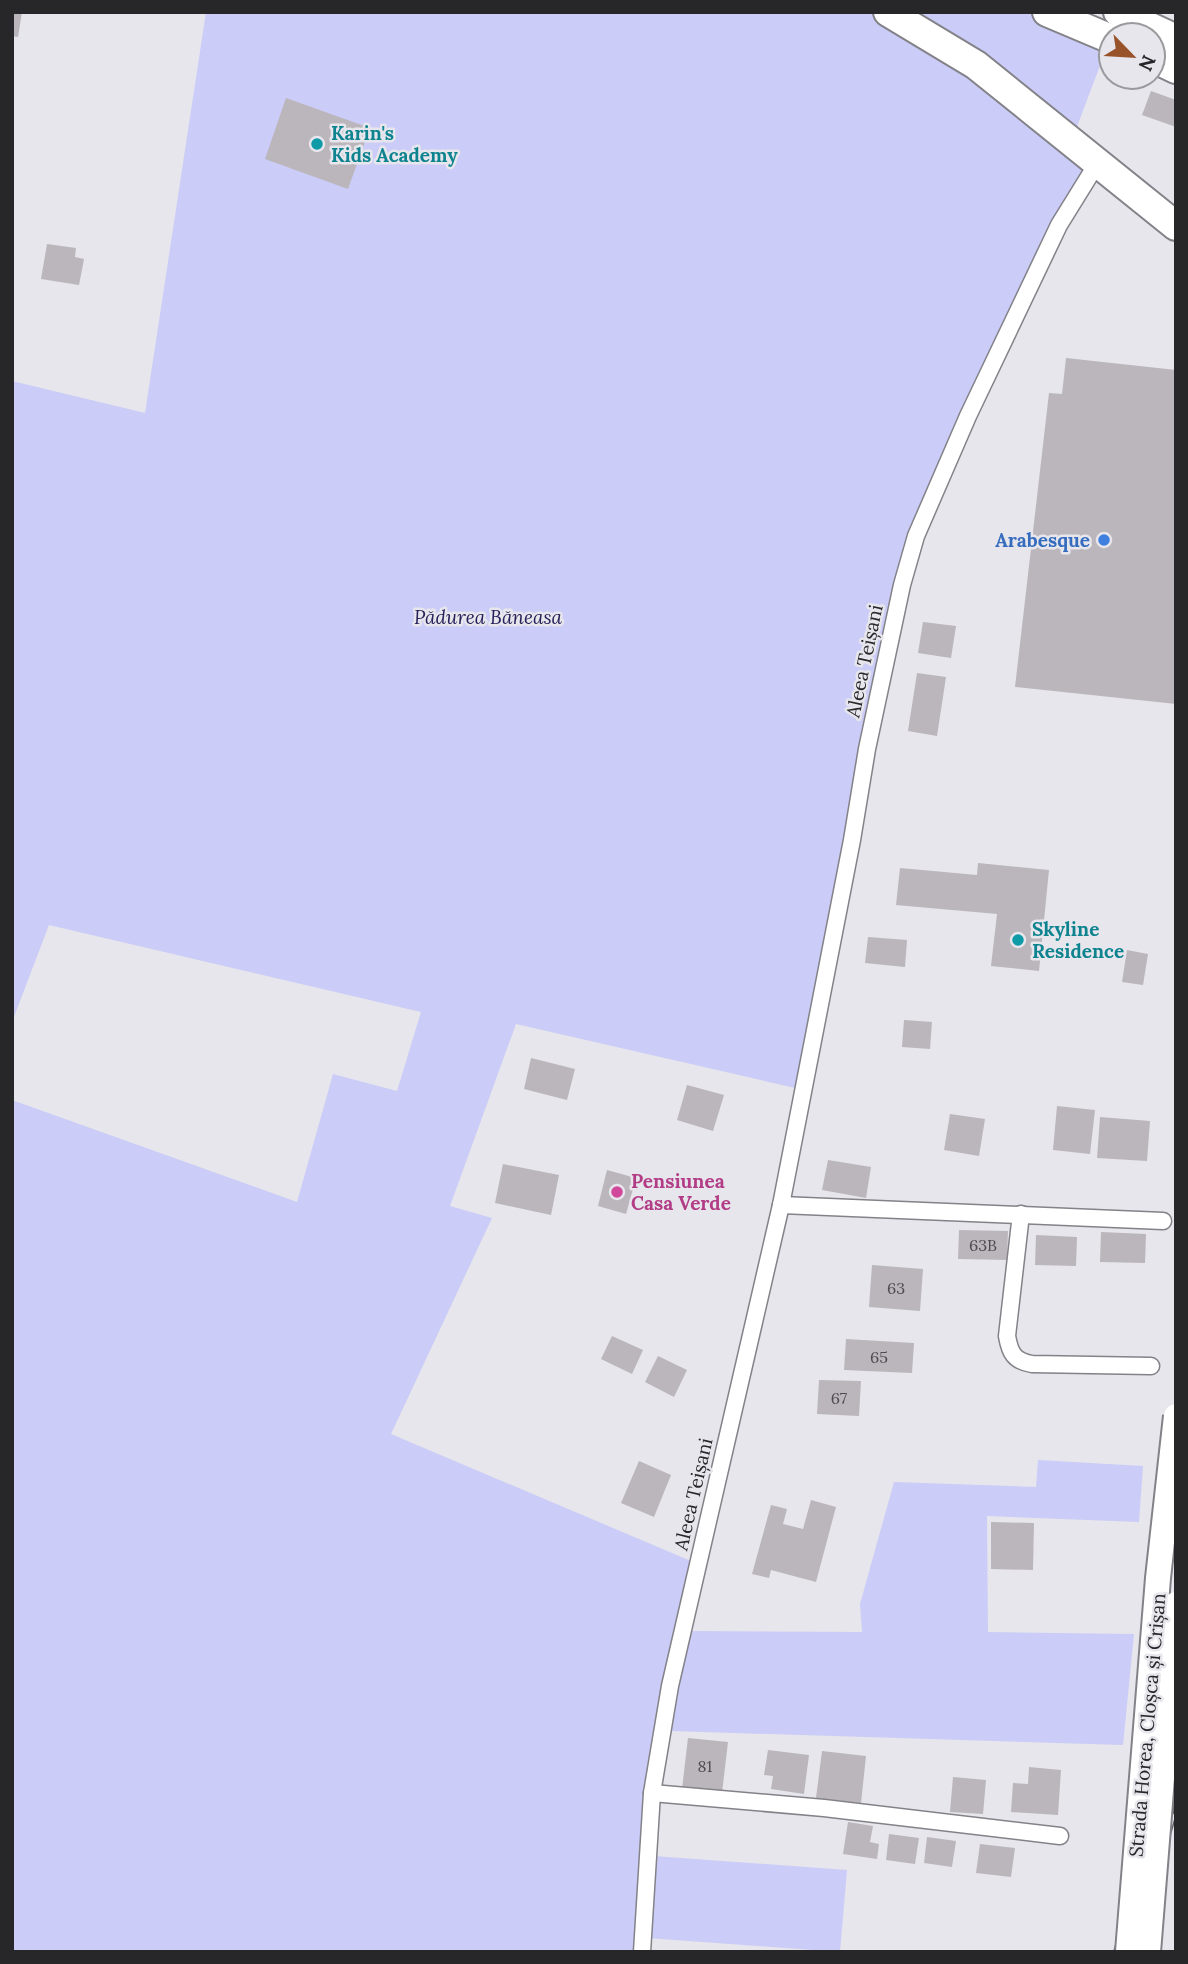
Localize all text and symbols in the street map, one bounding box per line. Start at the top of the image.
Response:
north arrow [1097,21,1167,91]
text: N [1133,51,1161,75]
place label: Karin's Kids Academy [331,121,458,167]
marker: Karin's Kids Academy [309,136,325,152]
place label: Arabesque [995,528,1090,552]
marker: Arabesque [1096,532,1112,548]
street label: Aleea Teișani [840,602,888,721]
park label: Pădurea Băneasa [414,605,563,629]
place label: Skyline Residence [1032,917,1124,963]
marker: Skyline Residence [1010,932,1026,948]
place label: Pensiunea Casa Verde [631,1169,731,1215]
marker: Pensiunea Casa Verde [609,1184,625,1200]
house number: 63B [969,1235,997,1255]
house number: 63 [887,1278,905,1298]
house number: 65 [870,1347,888,1367]
house number: 67 [831,1388,848,1408]
street label: Aleea Teișani [668,1435,718,1554]
street label: Strada Horea, Cloșca și Crișan [1124,1592,1170,1858]
house number: 81 [698,1756,713,1776]

